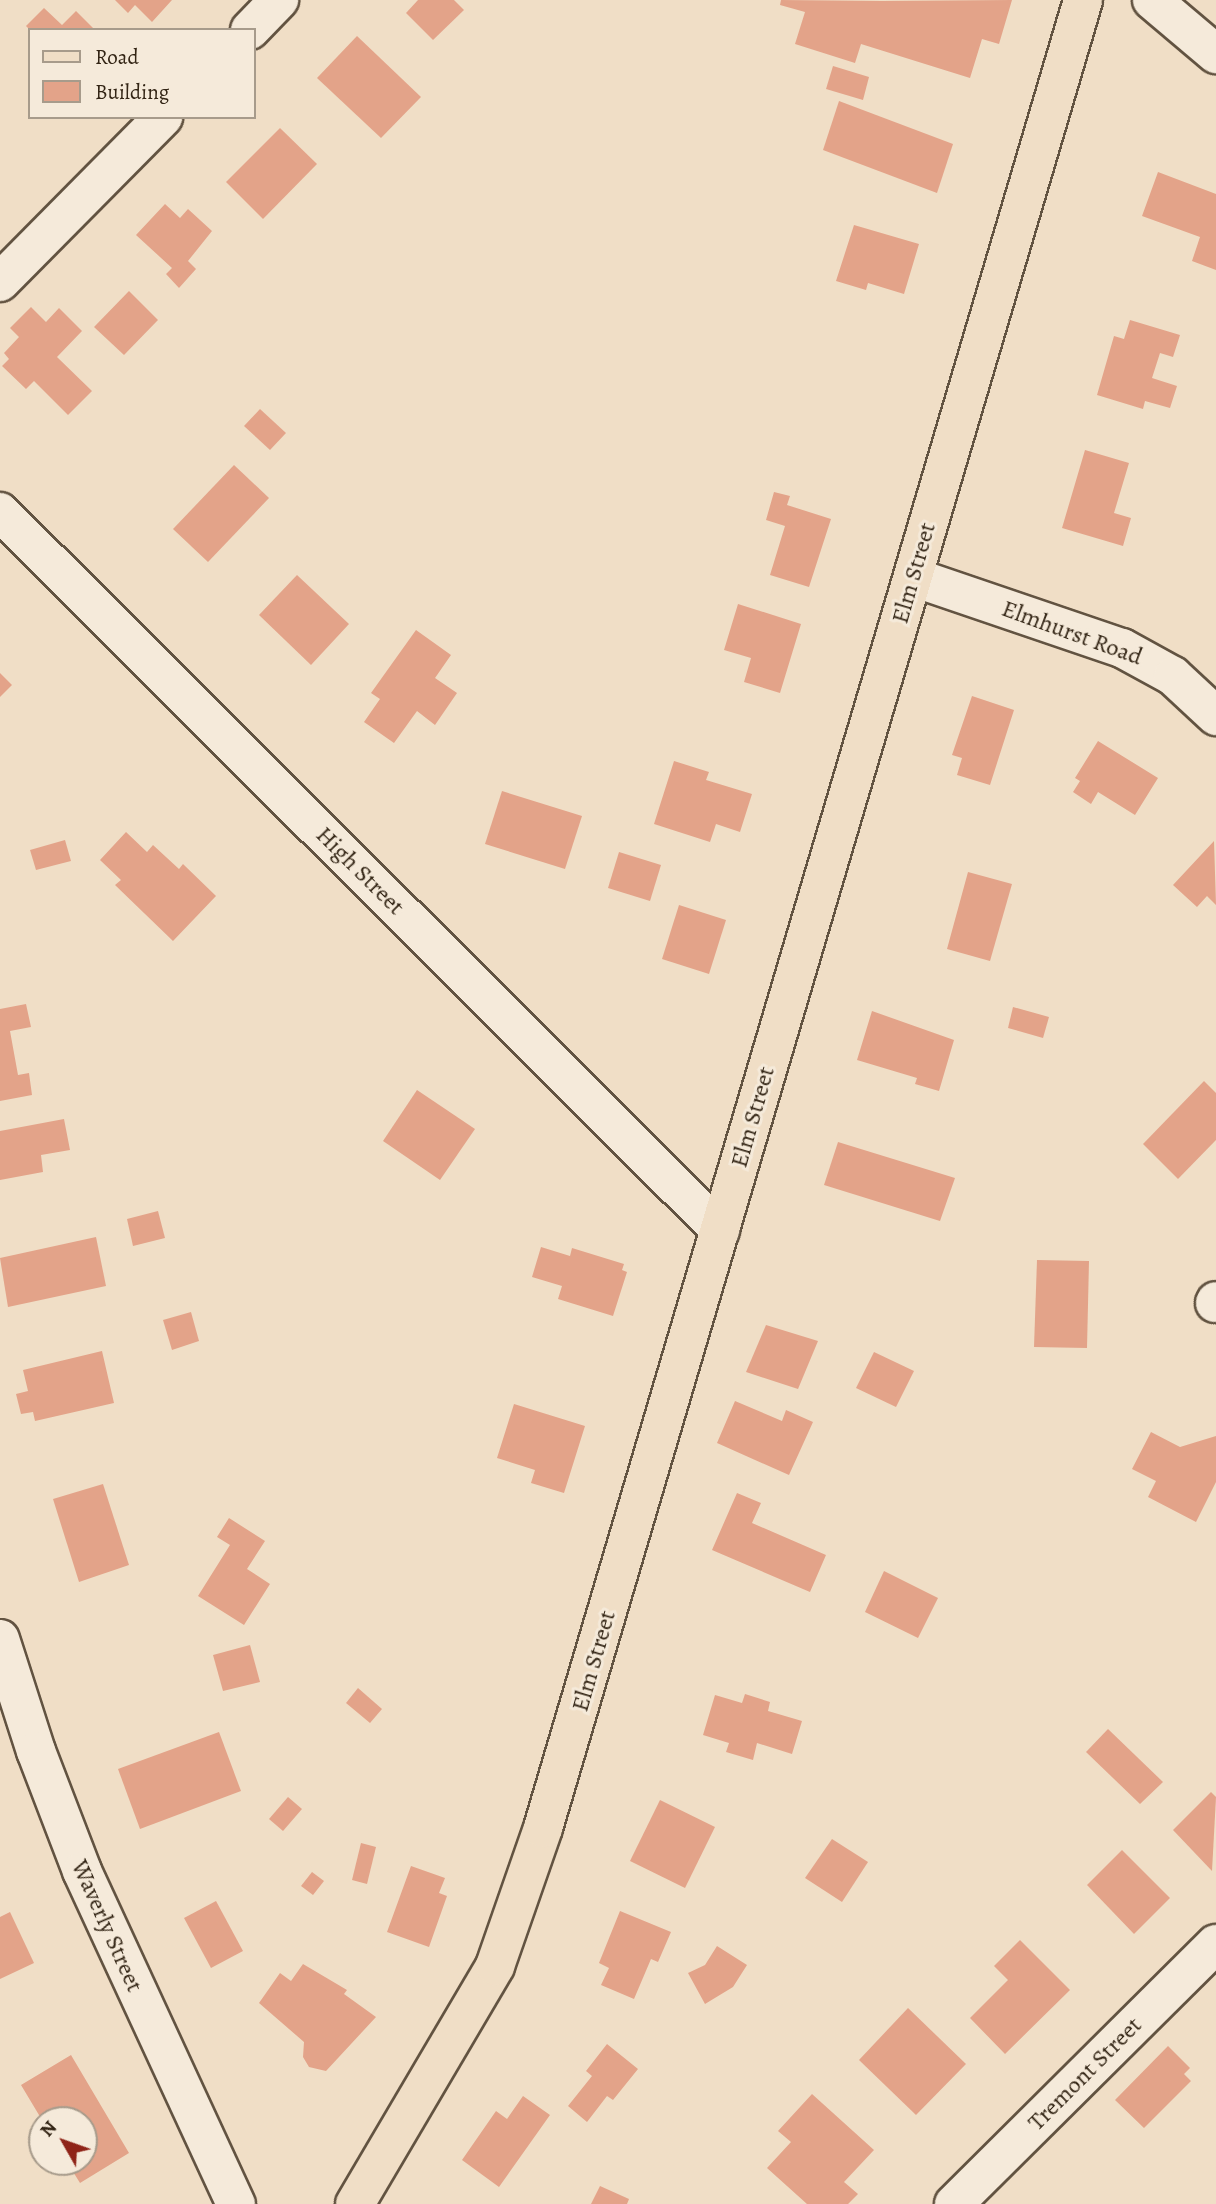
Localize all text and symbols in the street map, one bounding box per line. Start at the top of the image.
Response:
legend [28,28,256,119]
text: Road [95,43,139,71]
text: Building [95,78,169,106]
street label: Elm Street [886,519,942,627]
street label: Elmhurst Road [998,594,1146,672]
street label: High Street [310,821,410,921]
street label: Elm Street [725,1063,781,1171]
street label: Elm Street [566,1607,622,1715]
street label: Waverly Street [65,1855,149,1997]
street label: Tremont Street [1022,2011,1148,2137]
north arrow [28,2106,98,2176]
text: N [34,2115,63,2142]

